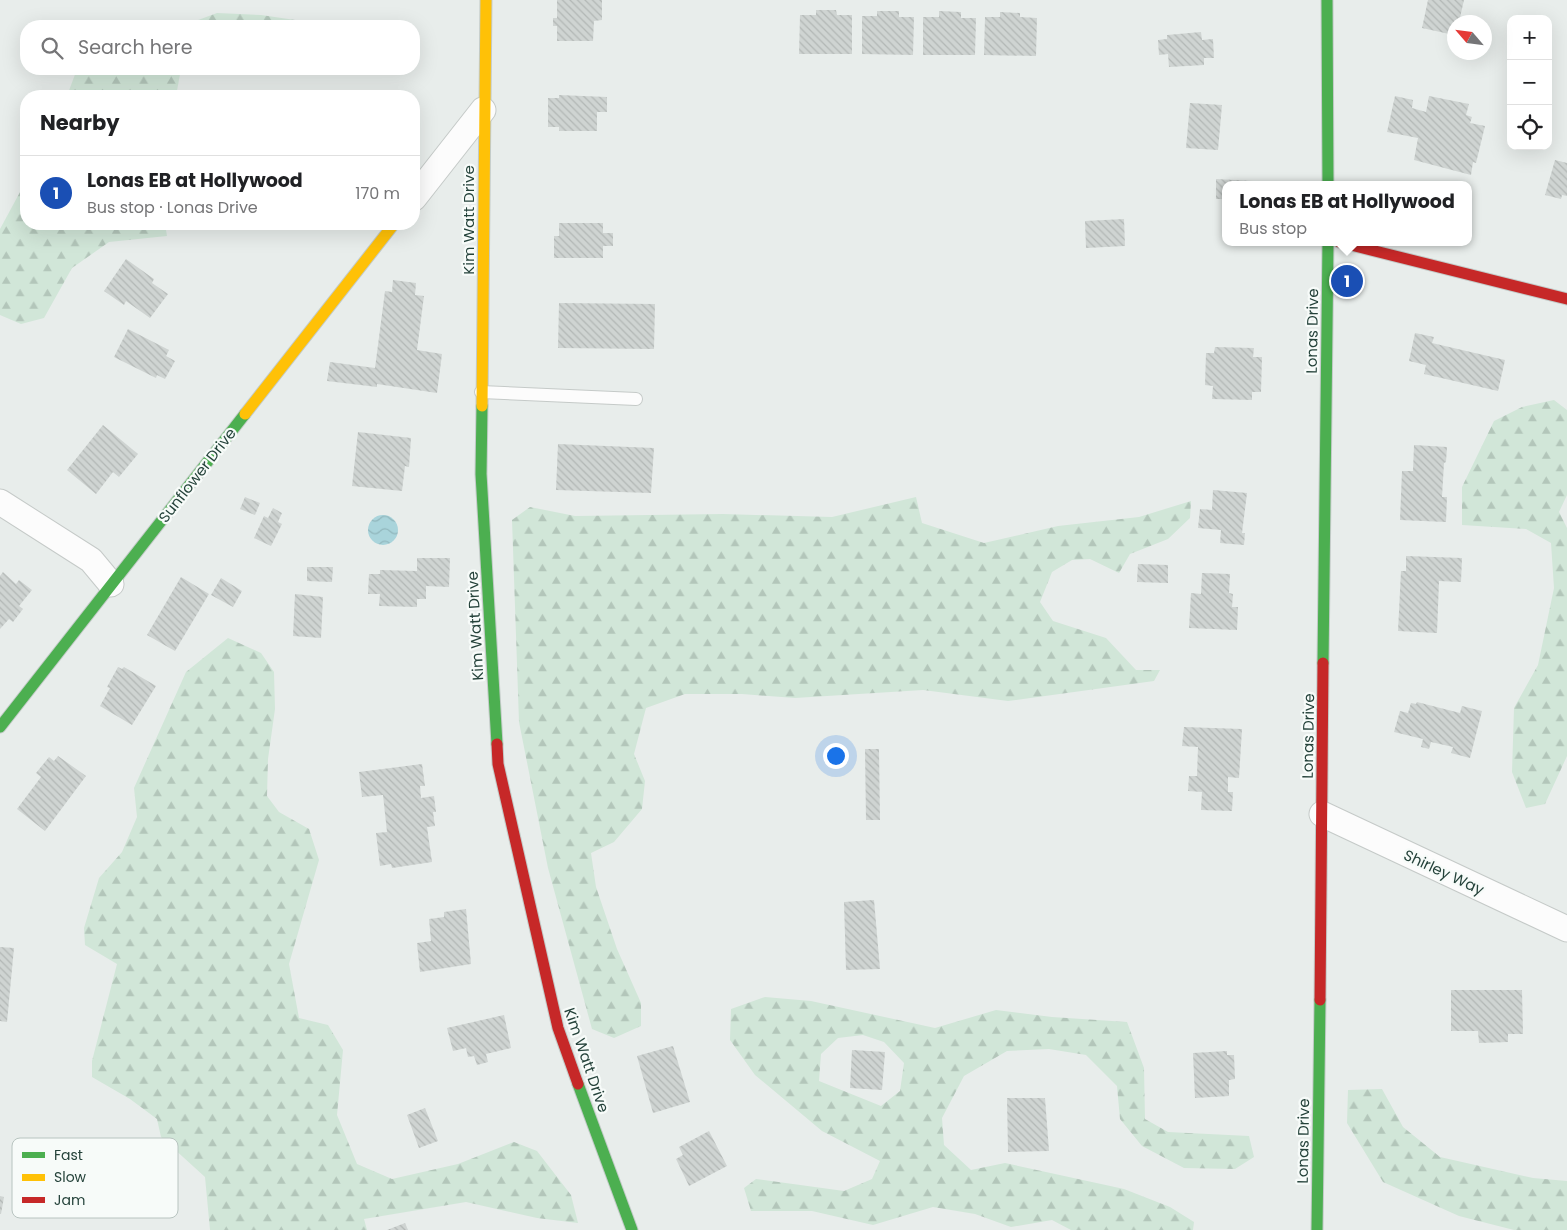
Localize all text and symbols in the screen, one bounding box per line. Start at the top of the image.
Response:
north arrow [1447,15,1492,60]
map controls [1507,15,1552,150]
button: + [1507,15,1552,60]
search box [20,20,420,75]
icon: search [38,34,66,62]
text: Search here [78,34,192,61]
button: − [1507,60,1552,105]
button: locate [1507,105,1552,150]
text: Nearby [40,108,120,137]
street label: Kim Watt Drive [458,165,479,275]
text: Lonas EB at Hollywood [87,167,303,194]
popup [1222,181,1472,246]
text: 1 [53,182,59,205]
text: 170 m [355,182,400,205]
text: Lonas EB at Hollywood [1239,188,1455,215]
text: Bus stop · Lonas Drive [87,196,258,219]
text: Bus stop [1239,217,1307,240]
pin: 1 [1331,262,1363,300]
street label: Lonas Drive [1301,288,1323,374]
street label: Sunflower Drive [153,423,241,527]
street label: Kim Watt Drive [462,571,488,681]
street label: Lonas Drive [1297,693,1319,779]
your location [823,743,849,769]
street label: Shirley Way [1400,844,1488,900]
street label: Kim Watt Drive [559,1005,615,1115]
street label: Lonas Drive [1292,1098,1314,1184]
legend [12,1138,178,1218]
text: Fast [54,1145,83,1165]
text: Slow [54,1167,87,1187]
text: Jam [54,1190,85,1210]

